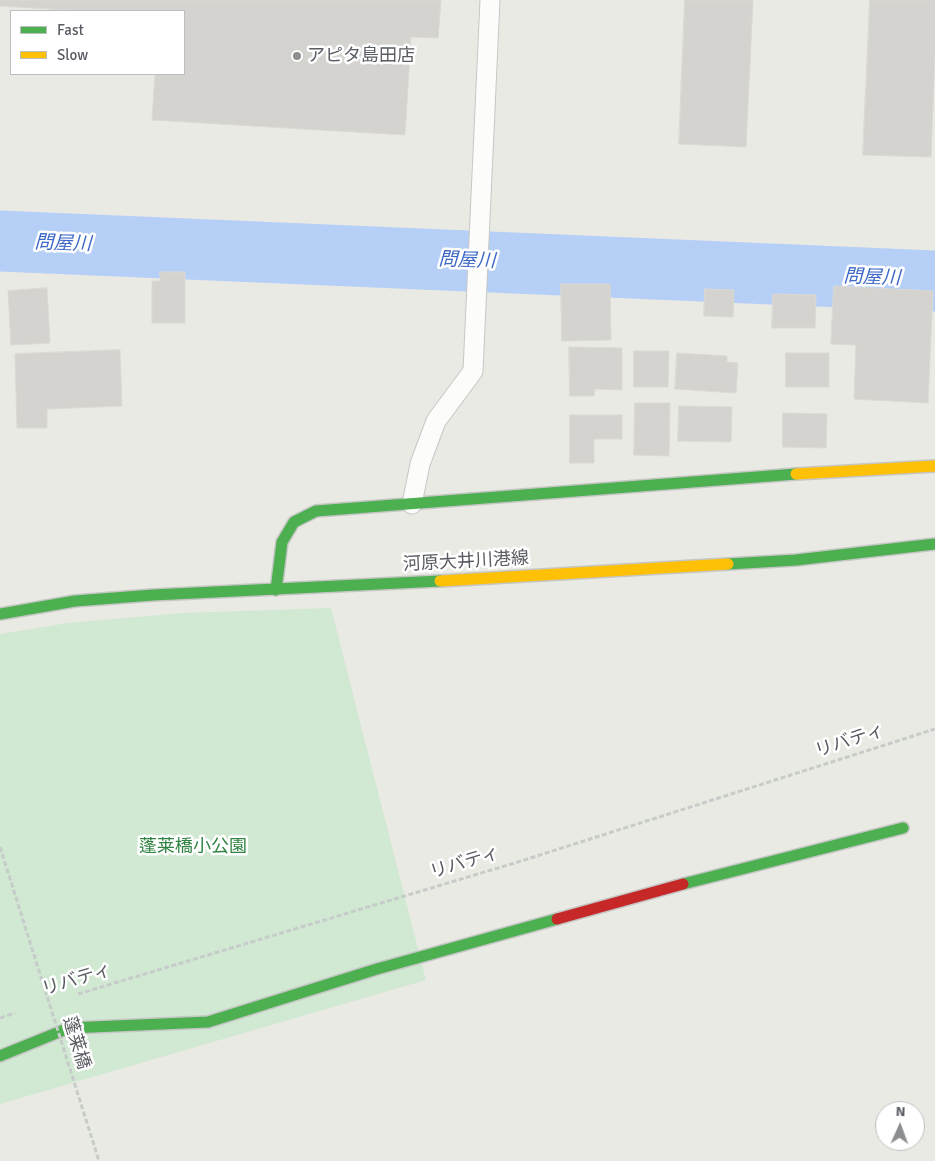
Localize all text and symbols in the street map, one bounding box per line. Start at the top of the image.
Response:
legend [10,10,185,75]
text: Fast [57,21,84,39]
place label: アピタ島田店 [307,45,415,67]
text: Slow [57,46,88,64]
marker: アピタ島田店 [291,50,303,62]
water label: 問屋川 [34,232,92,256]
water label: 問屋川 [438,249,496,273]
water label: 問屋川 [843,266,901,290]
street label: 河原大井川港線 [403,548,529,576]
street label: リバティ [812,720,888,762]
park label: 蓬莱橋小公園 [139,836,247,858]
street label: リバティ [427,842,503,884]
street label: リバティ [39,959,115,1001]
street label: 蓬莱橋 [58,1014,94,1072]
north arrow [875,1101,925,1151]
text: N [895,1103,906,1120]

